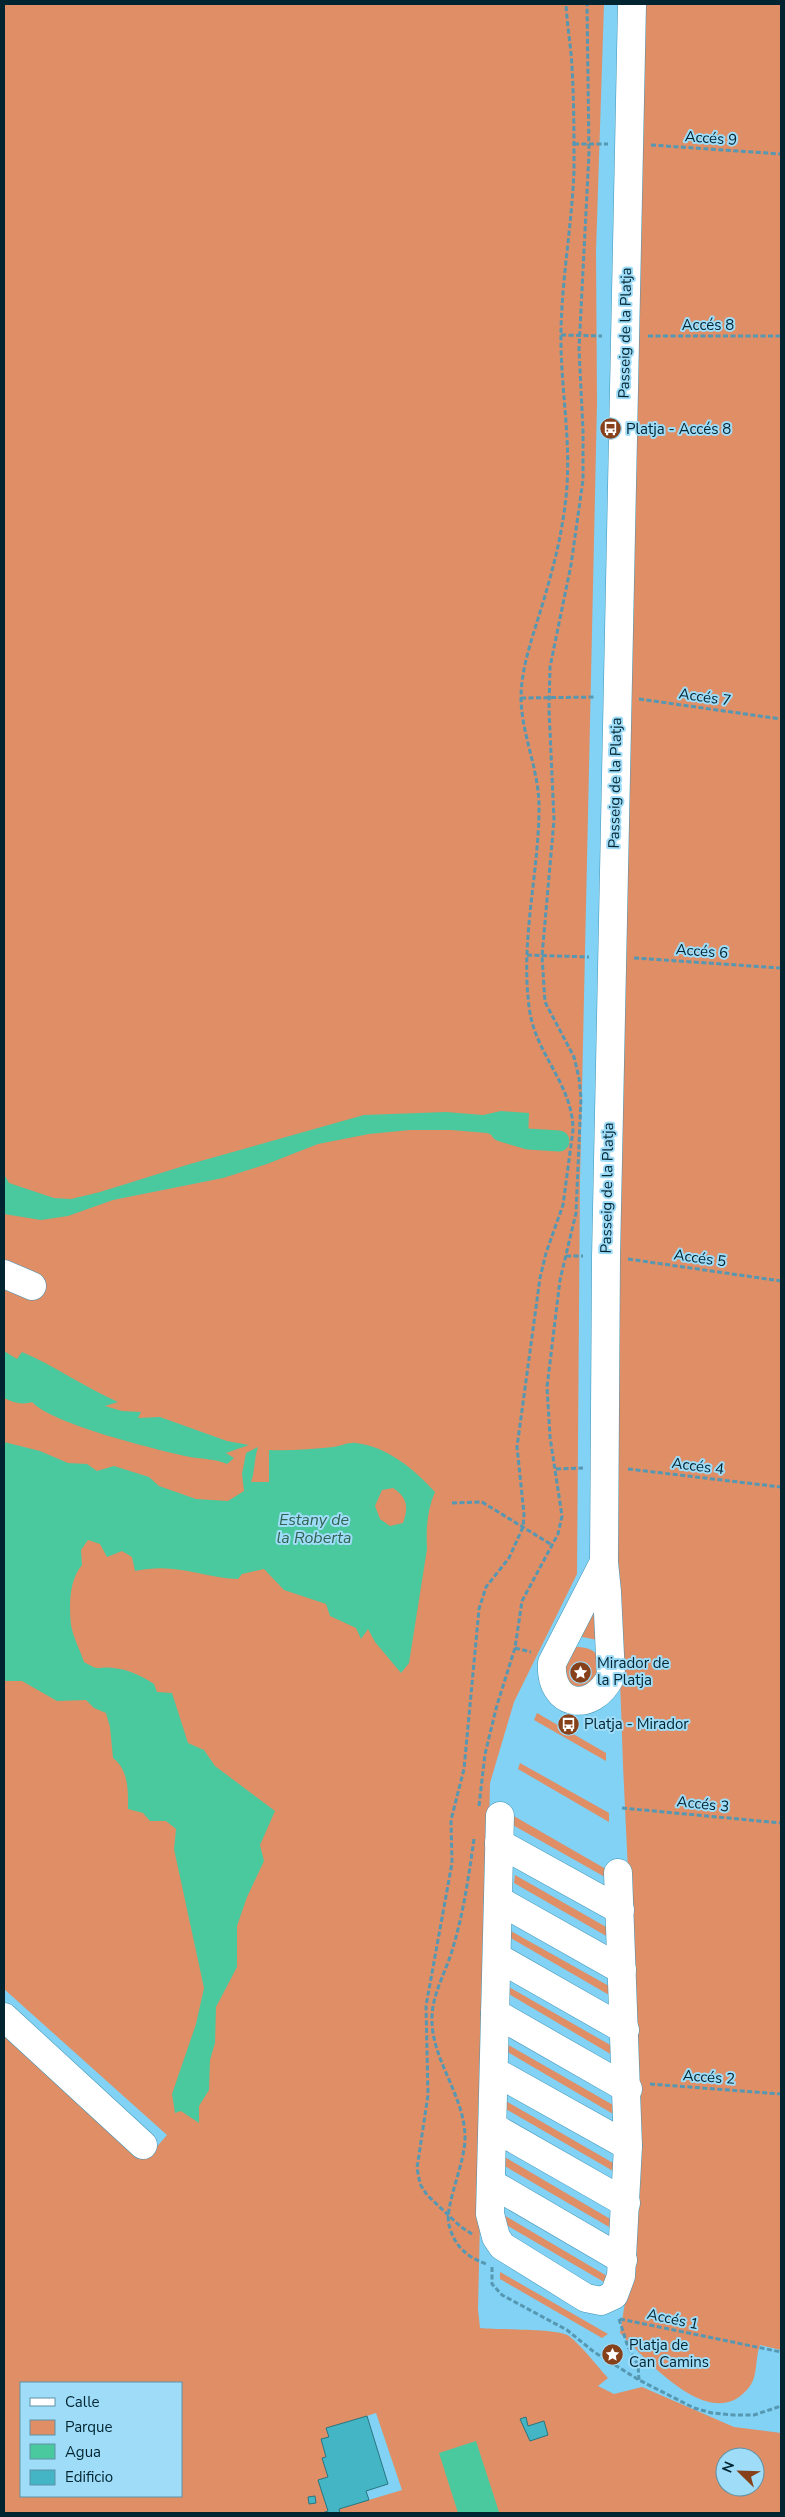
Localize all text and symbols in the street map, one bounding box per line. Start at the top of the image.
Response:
street label: Accés 9 [684,126,738,150]
street label: Passeig de la Platja [614,267,636,399]
street label: Accés 8 [682,315,734,335]
bus stop icon: Platja - Accés 8 [598,417,622,441]
place label: Platja - Accés 8 [626,419,731,439]
street label: Accés 7 [678,683,732,711]
street label: Passeig de la Platja [604,717,626,849]
street label: Accés 6 [675,939,729,963]
street label: Passeig de la Platja [596,1122,618,1254]
street label: Accés 5 [673,1244,727,1272]
street label: Accés 4 [671,1453,725,1479]
water label: Estany de la Roberta [277,1509,351,1549]
place label: Mirador de la Platja [597,1653,670,1690]
place icon: Mirador de la Platja [569,1660,593,1684]
bus stop icon: Platja - Mirador [556,1712,580,1736]
place label: Platja - Mirador [584,1714,689,1734]
street label: Accés 3 [676,1791,730,1817]
street label: Accés 2 [682,2065,736,2089]
street label: Accés 1 [645,2304,701,2334]
place label: Platja de Can Camins [629,2335,709,2372]
place icon: Platja de Can Camins [601,2342,625,2366]
legend [20,2382,182,2497]
text: Calle [65,2392,100,2412]
text: Parque [65,2417,113,2437]
text: Agua [65,2442,101,2462]
north arrow [715,2447,765,2497]
text: N [718,2459,739,2476]
text: Edificio [65,2467,113,2487]

